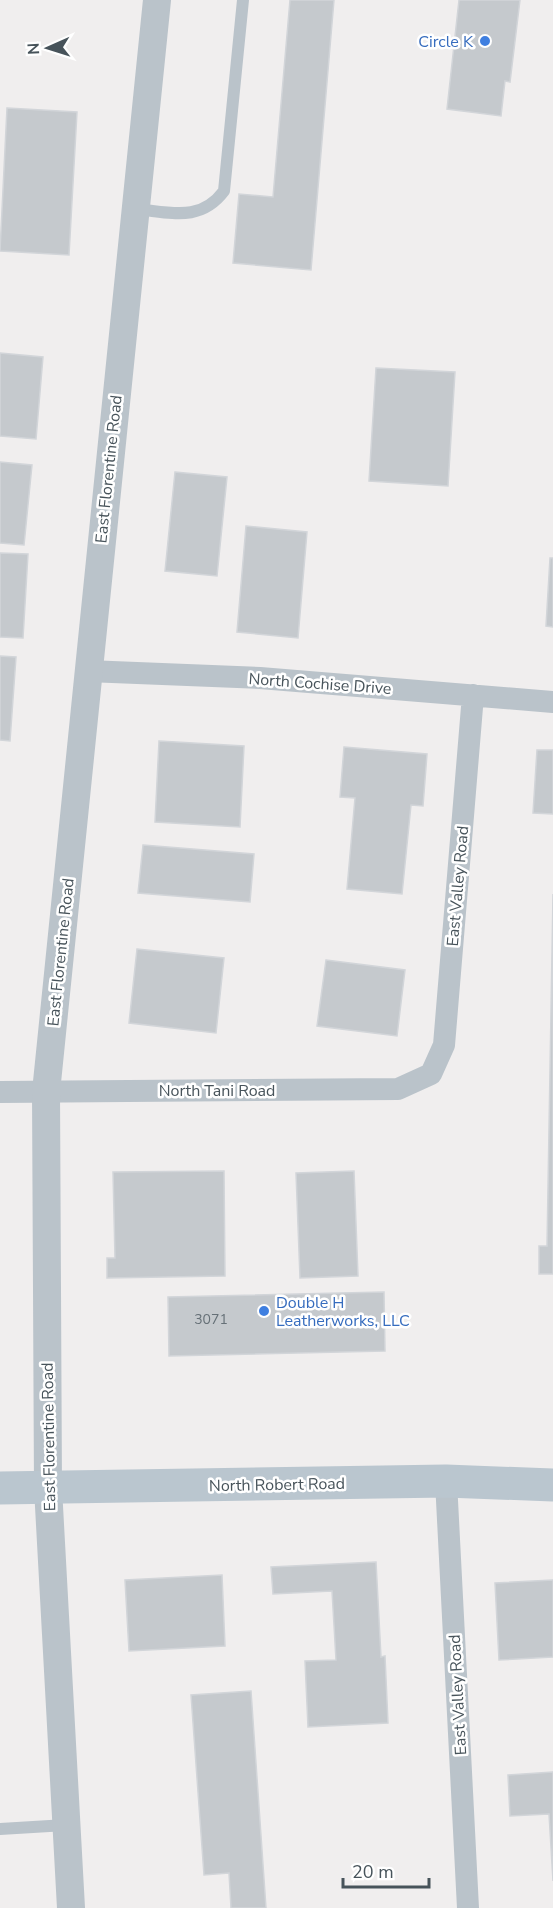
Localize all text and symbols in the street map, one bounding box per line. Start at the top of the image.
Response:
north arrow [18,18,78,78]
place label: Circle K [418,31,474,53]
marker: Circle K [478,34,492,48]
text: N [23,42,45,55]
street label: East Florentine Road [90,394,128,544]
street label: North Cochise Drive [248,668,392,700]
street label: East Valley Road [442,825,474,947]
street label: East Florentine Road [42,877,80,1027]
street label: North Tani Road [159,1080,275,1102]
place label: Double H Leatherworks, LLC [276,1292,410,1332]
marker: Double H Leatherworks, LLC [257,1304,271,1318]
house number: 3071 [194,1310,228,1329]
street label: East Florentine Road [37,1362,61,1512]
street label: North Robert Road [209,1473,345,1497]
street label: East Valley Road [444,1634,472,1756]
scale bar [343,1851,428,1889]
text: 20 m [352,1860,394,1884]

